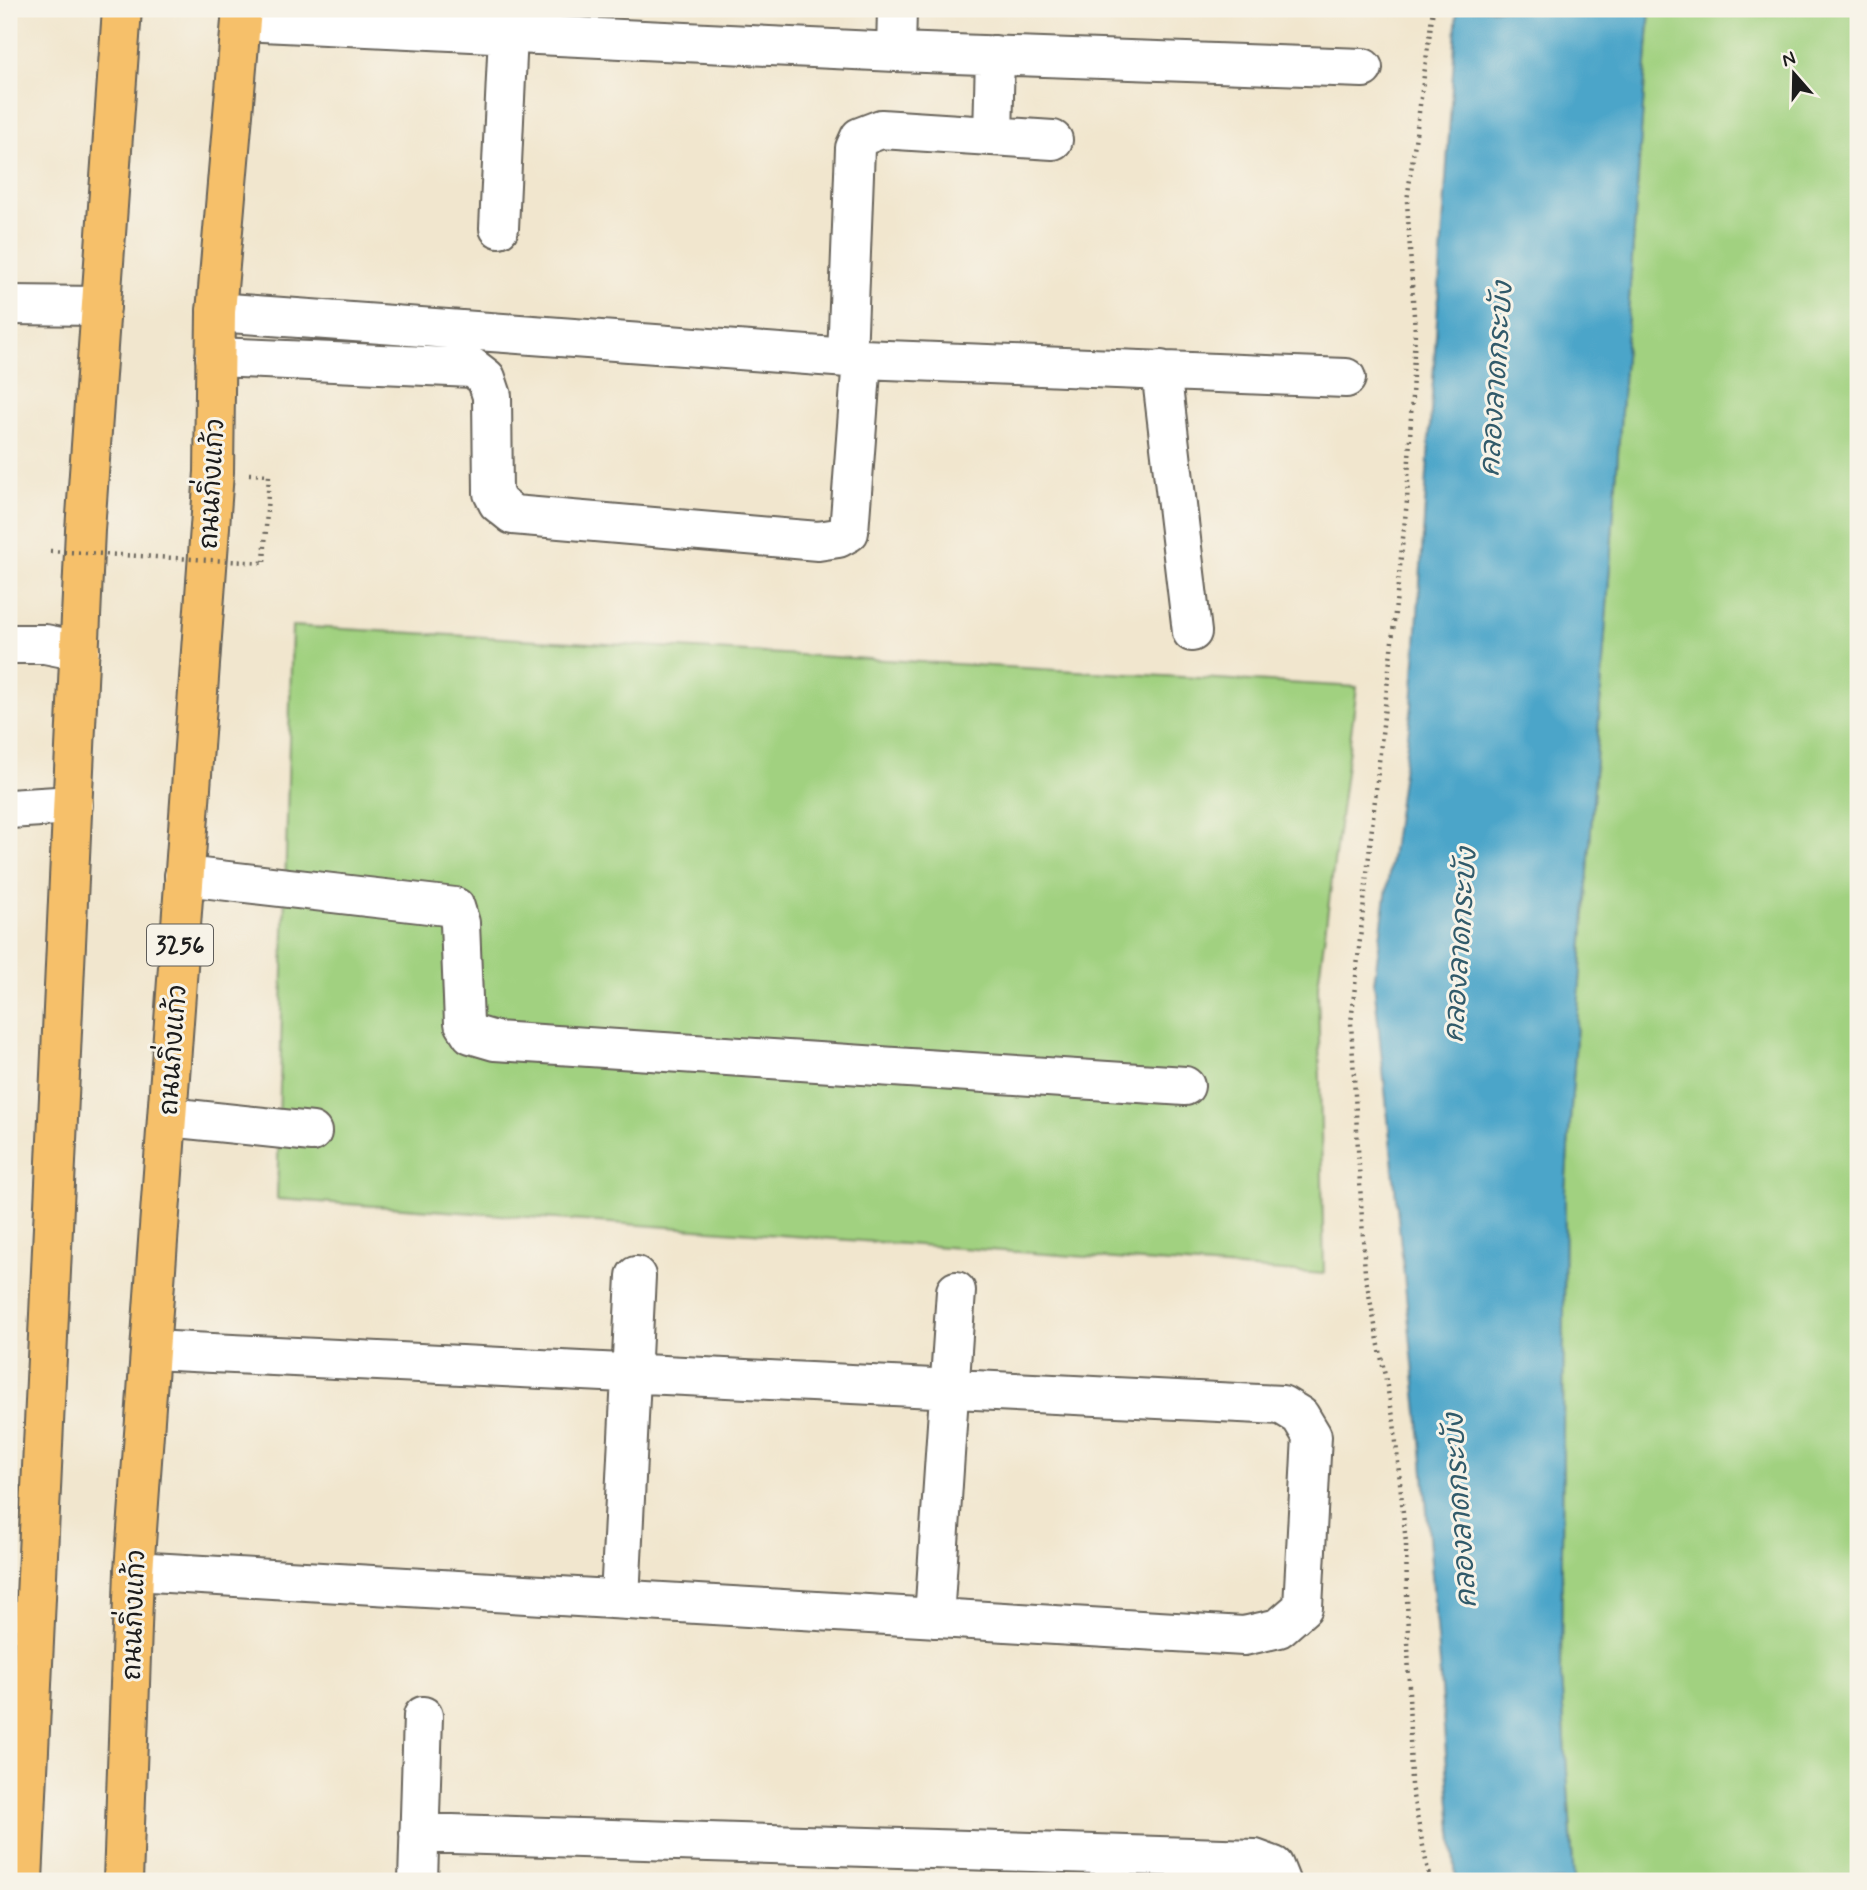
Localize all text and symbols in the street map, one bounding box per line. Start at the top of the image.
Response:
north arrow [1758,38,1828,108]
text: N [1778,46,1799,73]
water label: คลองลาดกระบัง [1472,278,1523,477]
street label: ถนนกิ่งแก้ว [185,418,233,550]
water label: คลองลาดกระบัง [1436,844,1487,1043]
road number: 3256 [147,925,213,965]
street label: ถนนกิ่งแก้ว [145,983,196,1116]
water label: คลองลาดกระบัง [1436,1410,1487,1609]
street label: ถนนกิ่งแก้ว [108,1549,154,1681]

